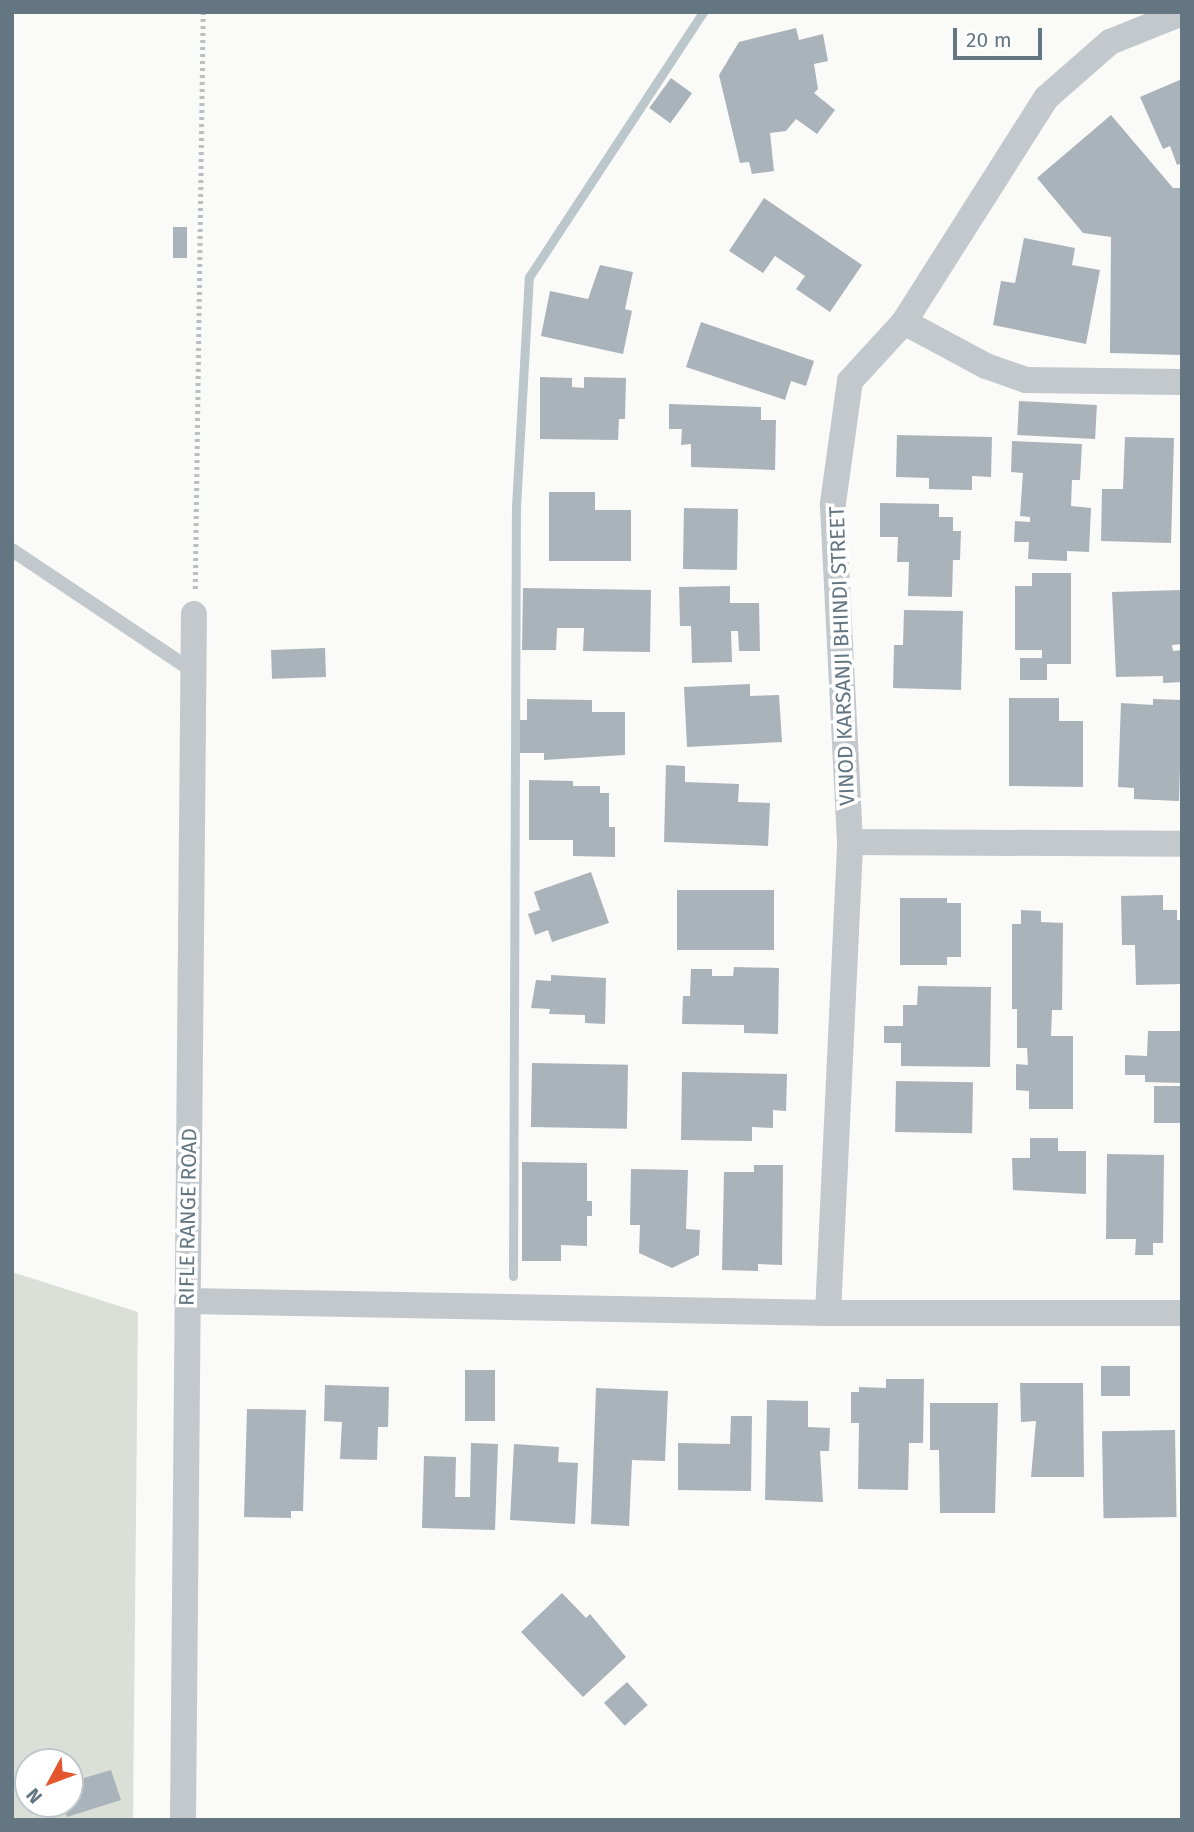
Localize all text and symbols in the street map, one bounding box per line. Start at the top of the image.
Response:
scale bar [956,14,1045,58]
text: 20 m [966,27,1012,53]
street label: VINOD KARSANJI BHINDI STREET [824,506,860,806]
street label: RIFLE RANGE ROAD [174,1128,202,1306]
north arrow [14,1748,84,1818]
text: N [21,1783,47,1808]

